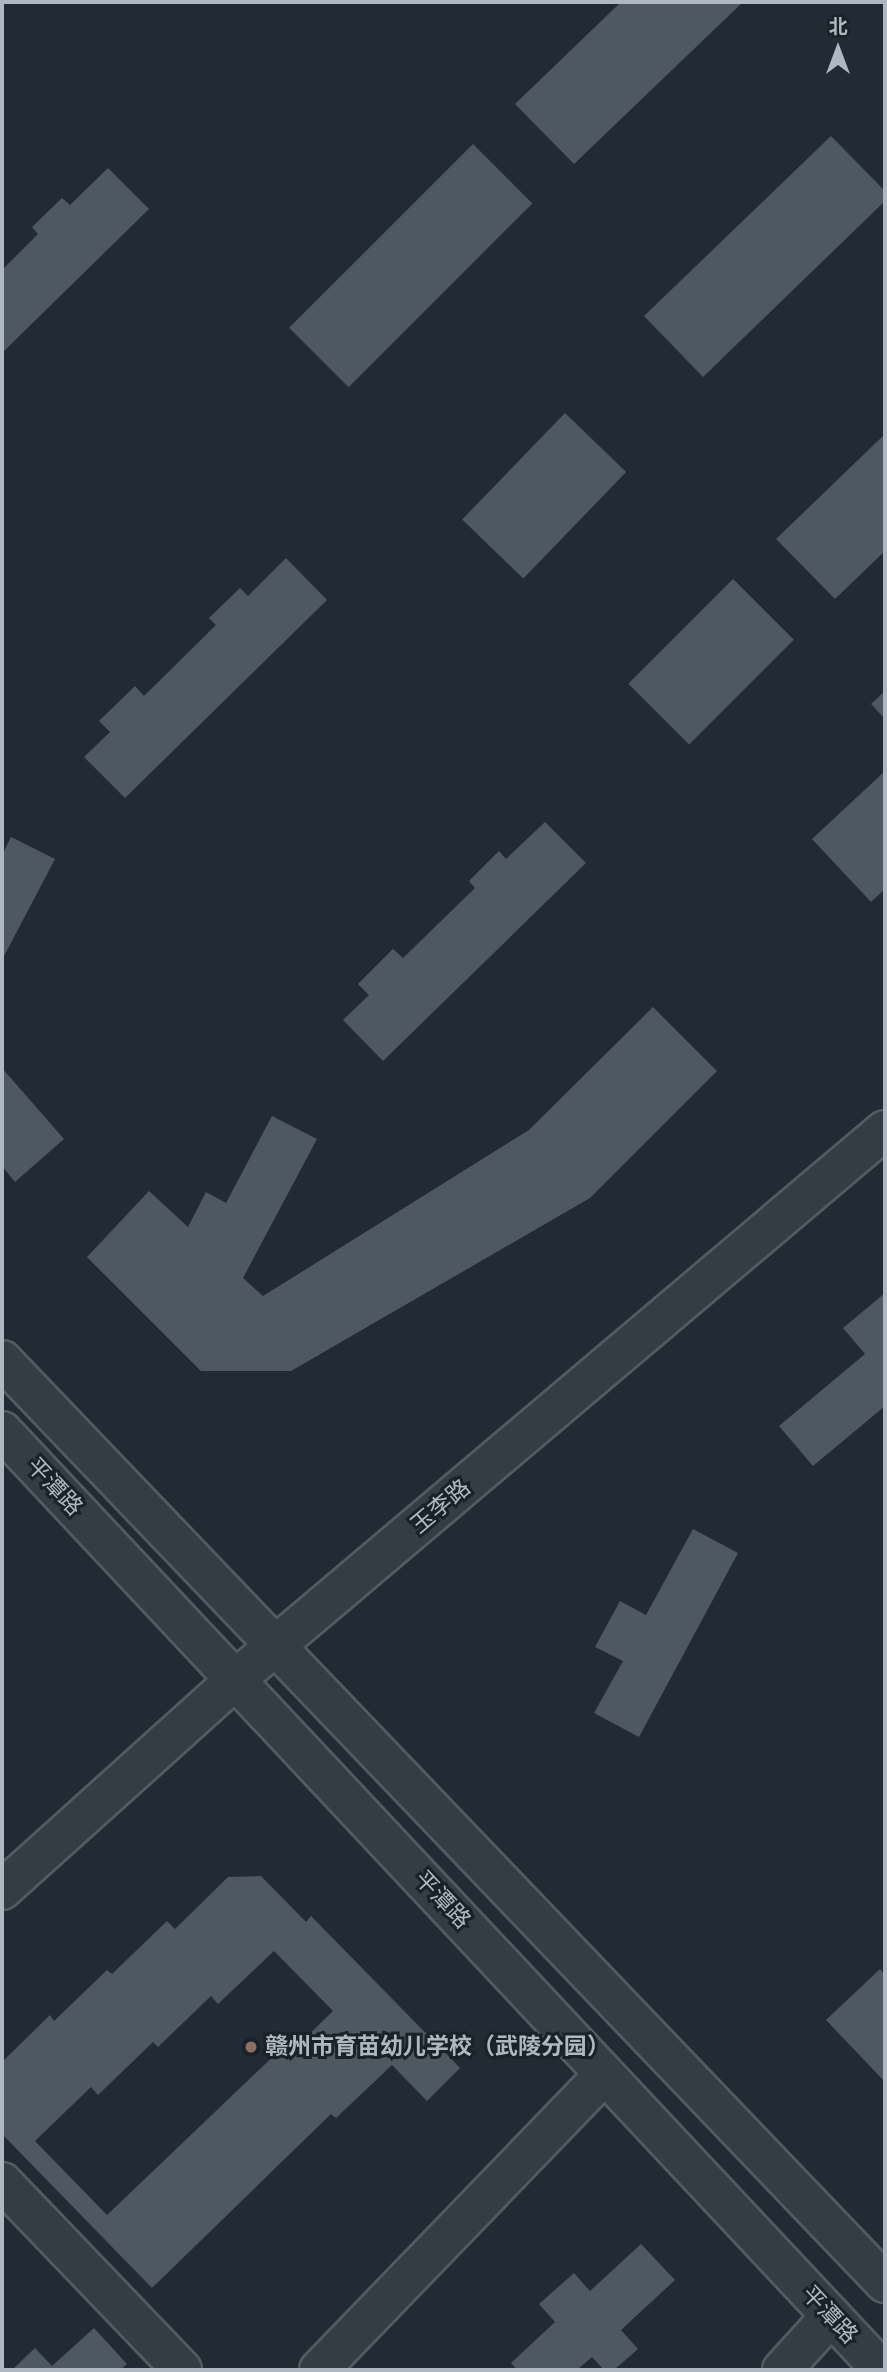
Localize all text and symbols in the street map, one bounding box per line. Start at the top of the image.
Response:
north arrow [803,14,873,84]
text: 北 [828,16,848,39]
street label: 平潭路 [20,1452,88,1522]
street label: 玉李路 [406,1474,476,1540]
street label: 平潭路 [408,1865,476,1935]
place label: 赣州市育苗幼儿学校（武陵分园） [265,2033,610,2061]
marker: 赣州市育苗幼儿学校（武陵分园） [243,2039,259,2055]
street label: 平潭路 [795,2280,863,2350]

